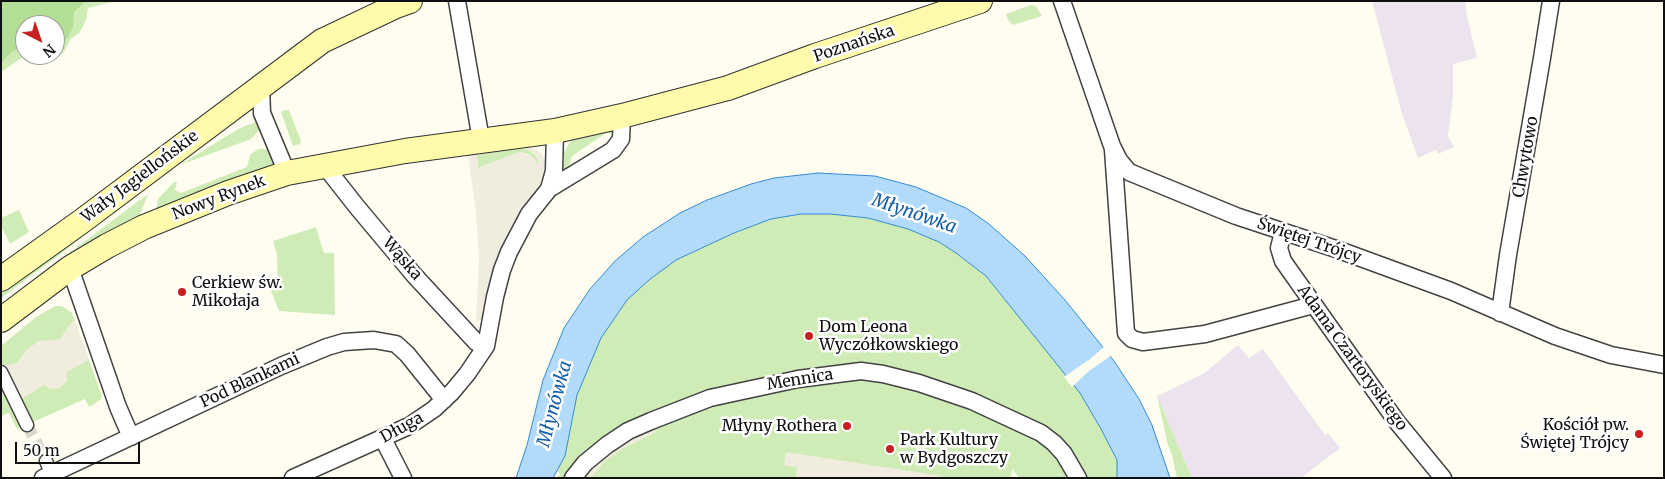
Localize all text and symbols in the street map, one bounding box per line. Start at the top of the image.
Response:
north arrow [15,15,65,65]
street label: Poznańska [811,21,897,67]
text: N [39,40,59,61]
street label: Chwytowo [1509,115,1543,199]
street label: Wały Jagiellońskie [78,127,202,227]
street label: Nowy Rynek [170,171,268,225]
water label: Młynówka [869,189,959,239]
street label: Świętej Trójcy [1254,214,1364,268]
street label: Wąska [378,234,426,284]
place label: Cerkiew św. Mikołaja [192,273,283,311]
street label: Adama Czartoryskiego [1293,282,1411,434]
marker: Cerkiew św. Mikołaja [176,286,188,298]
place label: Dom Leona Wyczółkowskiego [819,317,958,355]
marker: Dom Leona Wyczółkowskiego [803,330,815,342]
street label: Pod Blankami [197,350,303,412]
water label: Młynówka [533,359,577,449]
street label: Mennica [765,365,835,395]
street label: Długa [377,408,427,448]
place label: Kościół pw. Świętej Trójcy [1520,415,1629,453]
place label: Młyny Rothera [722,416,837,436]
marker: Młyny Rothera [841,420,853,432]
marker: Kościół pw. Świętej Trójcy [1633,428,1645,440]
place label: Park Kultury w Bydgoszczy [900,430,1008,468]
scale bar [18,432,142,464]
text: 50 m [23,441,60,460]
marker: Park Kultury w Bydgoszczy [884,443,896,455]

